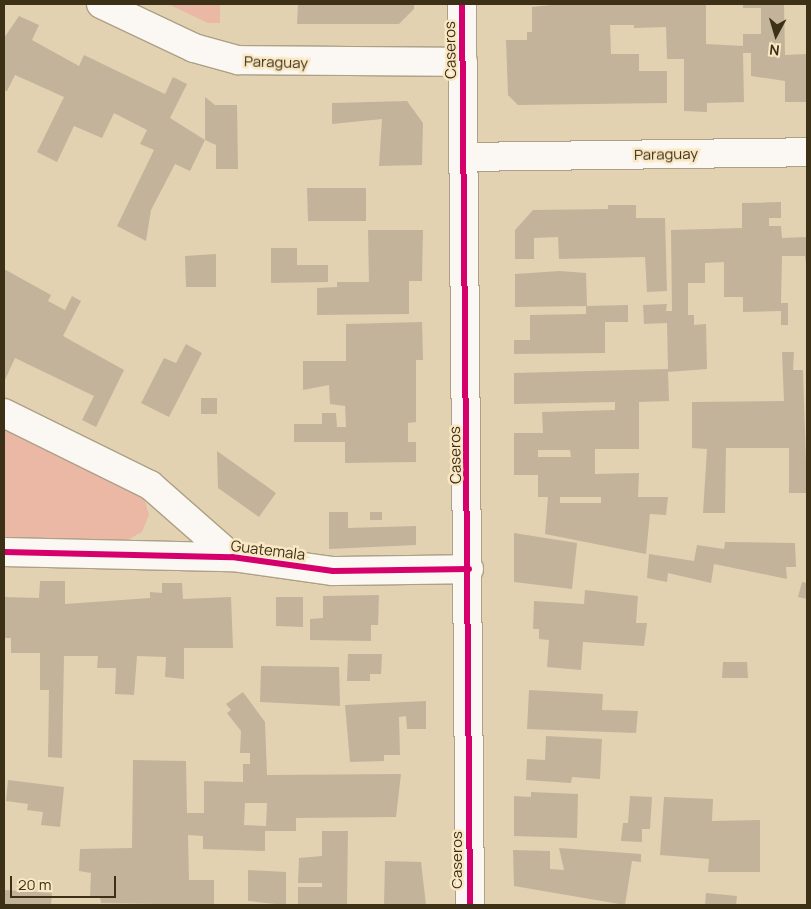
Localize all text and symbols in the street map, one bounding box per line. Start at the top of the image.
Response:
north arrow [751,10,801,60]
street label: Caseros [440,21,460,79]
text: N [768,40,780,60]
street label: Paraguay [244,52,308,72]
street label: Paraguay [634,144,698,164]
street label: Caseros [445,426,465,484]
street label: Guatemala [230,536,306,564]
street label: Caseros [448,831,466,889]
scale bar [12,866,119,898]
text: 20 m [18,874,51,895]

